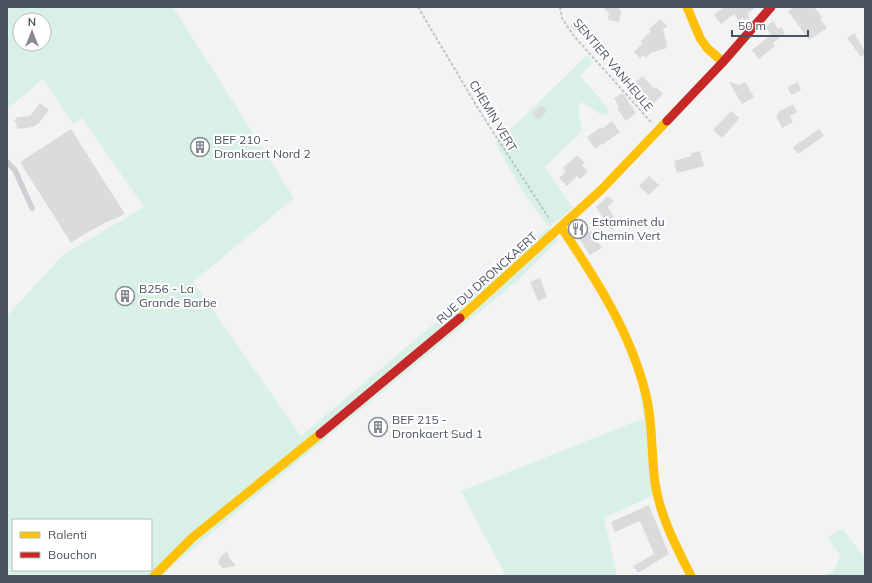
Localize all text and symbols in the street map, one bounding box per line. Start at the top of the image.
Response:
north arrow [12,12,52,52]
scale bar [732,12,808,38]
text: N [28,15,36,29]
street label: SENTIER VANHEULE [570,15,657,114]
text: 50 m [738,18,766,33]
street label: CHEMIN VERT [466,77,521,155]
place label: BEF 210 - Dronkaert Nord 2 [214,132,311,161]
building icon: BEF 210 - Dronkaert Nord 2 [189,136,211,158]
place label: Estaminet du Chemin Vert [592,214,665,243]
restaurant icon: Estaminet du Chemin Vert [567,218,589,240]
street label: RUE DU DRONCKAERT [433,228,541,327]
place label: B256 - La Grande Barbe [139,281,217,310]
building icon: B256 - La Grande Barbe [114,285,136,307]
place label: BEF 215 - Dronkaert Sud 1 [392,412,483,441]
building icon: BEF 215 - Dronkaert Sud 1 [367,416,389,438]
legend [12,519,152,571]
text: Ralenti [48,527,87,542]
text: Bouchon [48,547,97,562]

